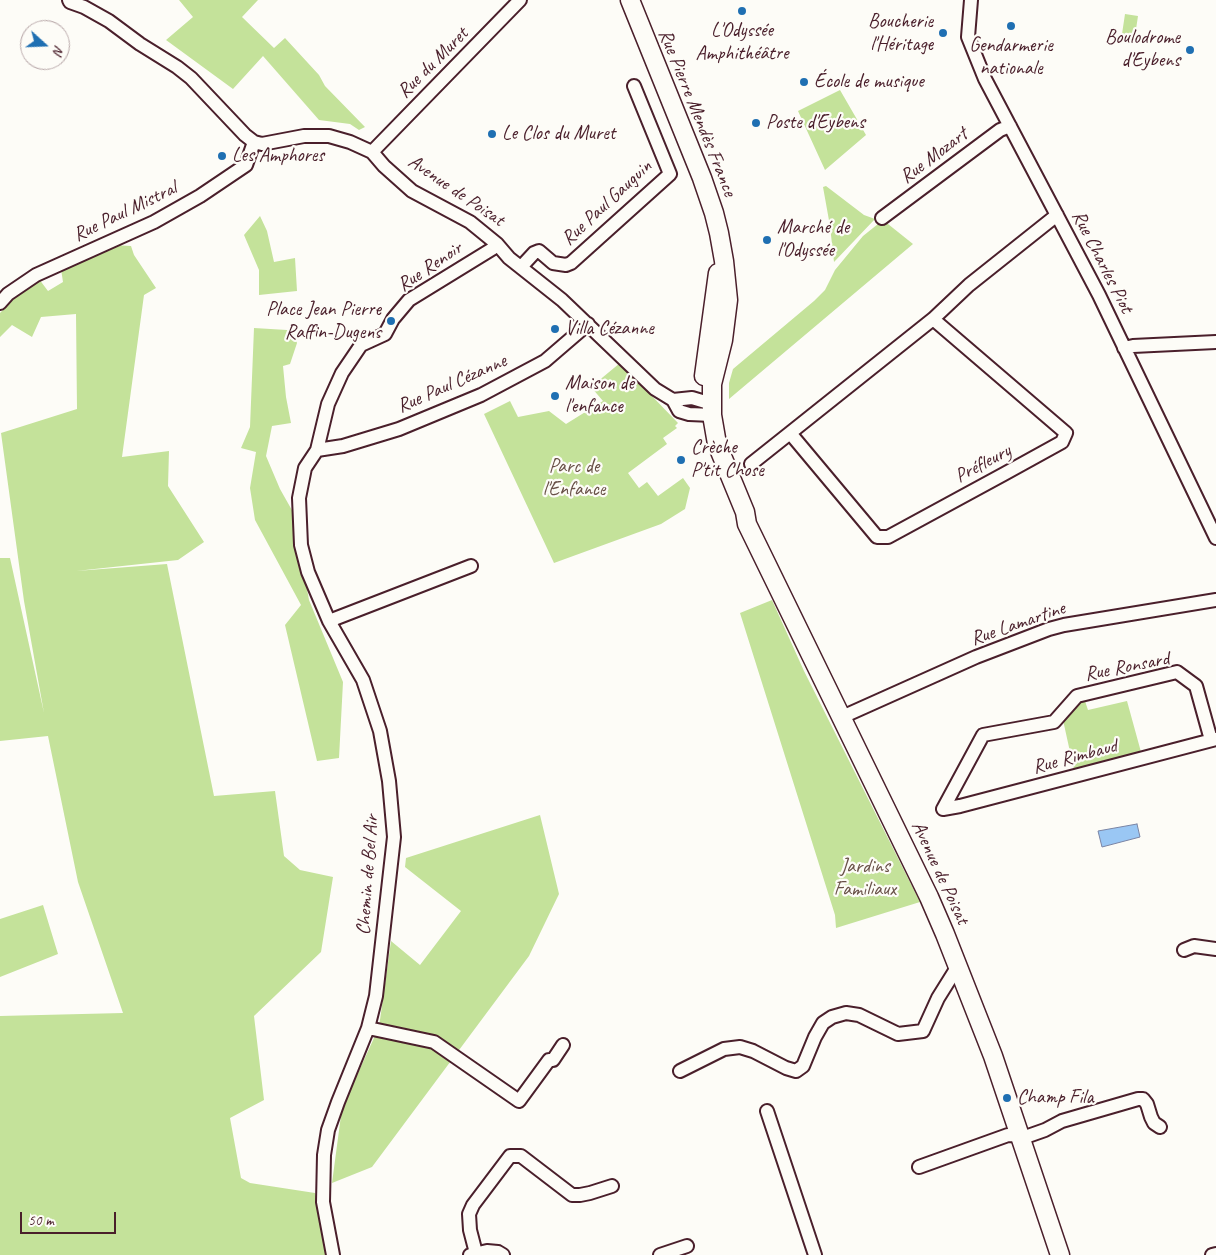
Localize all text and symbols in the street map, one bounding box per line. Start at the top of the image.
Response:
marker: L'Odyssée Amphithéâtre [736,5,748,17]
place label: Boucherie l'Héritage [868,10,933,57]
place label: L'Odyssée Amphithéâtre [696,19,788,66]
north arrow [20,20,70,70]
marker: Gendarmerie nationale [1005,20,1017,32]
street label: Rue du Muret [392,22,474,104]
street label: Rue Pierre Mendès France [653,26,741,200]
place label: Boulodrome d'Eybens [1105,26,1180,73]
marker: Boucherie l'Héritage [937,27,949,39]
place label: Gendarmerie nationale [969,34,1053,81]
text: N [49,43,68,57]
marker: Boulodrome d'Eybens [1184,44,1196,56]
place label: École de musique [814,70,924,94]
marker: École de musique [798,76,810,88]
place label: Poste d'Eybens [766,111,865,135]
marker: Poste d'Eybens [750,117,762,129]
place label: Le Clos du Muret [502,122,615,146]
street label: Rue Mozart [895,123,973,189]
marker: Le Clos du Muret [486,128,498,140]
place label: Les Amphores [232,144,324,168]
marker: Les Amphores [216,150,228,162]
street label: Avenue de Poisat [403,150,509,232]
street label: Rue Paul Gauguin [557,155,657,251]
street label: Rue Paul Mistral [69,177,181,247]
street label: Rue Charles Piot [1066,207,1138,317]
place label: Marché de l'Odyssée [777,216,849,263]
marker: Marché de l'Odyssée [761,234,773,246]
street label: Rue Renoir [393,237,467,297]
place label: Place Jean Pierre Raffin-Dugens [266,298,381,345]
marker: Place Jean Pierre Raffin-Dugens [385,315,397,327]
place label: Villa Cézanne [565,317,654,341]
marker: Villa Cézanne [549,323,561,335]
street label: Rue Paul Cézanne [394,349,510,419]
place label: Maison de l'enfance [565,372,634,419]
marker: Maison de l'enfance [549,390,561,402]
place label: Crèche P'tit Chose [691,436,764,483]
street label: Préfleury [951,439,1015,489]
marker: Crèche P'tit Chose [675,454,687,466]
park label: Parc de l'Enfance [543,455,605,502]
street label: Rue Lamartine [968,597,1068,651]
street label: Rue Ronsard [1083,647,1171,687]
street label: Rue Rimbaud [1030,734,1120,780]
street label: Chemin de Bel Air [352,814,384,936]
street label: Avenue de Poisat [906,818,974,928]
park label: Jardins Familiaux [834,855,896,902]
place label: Champ Fila [1017,1086,1094,1110]
marker: Champ Fila [1001,1092,1013,1104]
scale bar [22,1202,119,1234]
text: 50 m [28,1211,54,1230]

